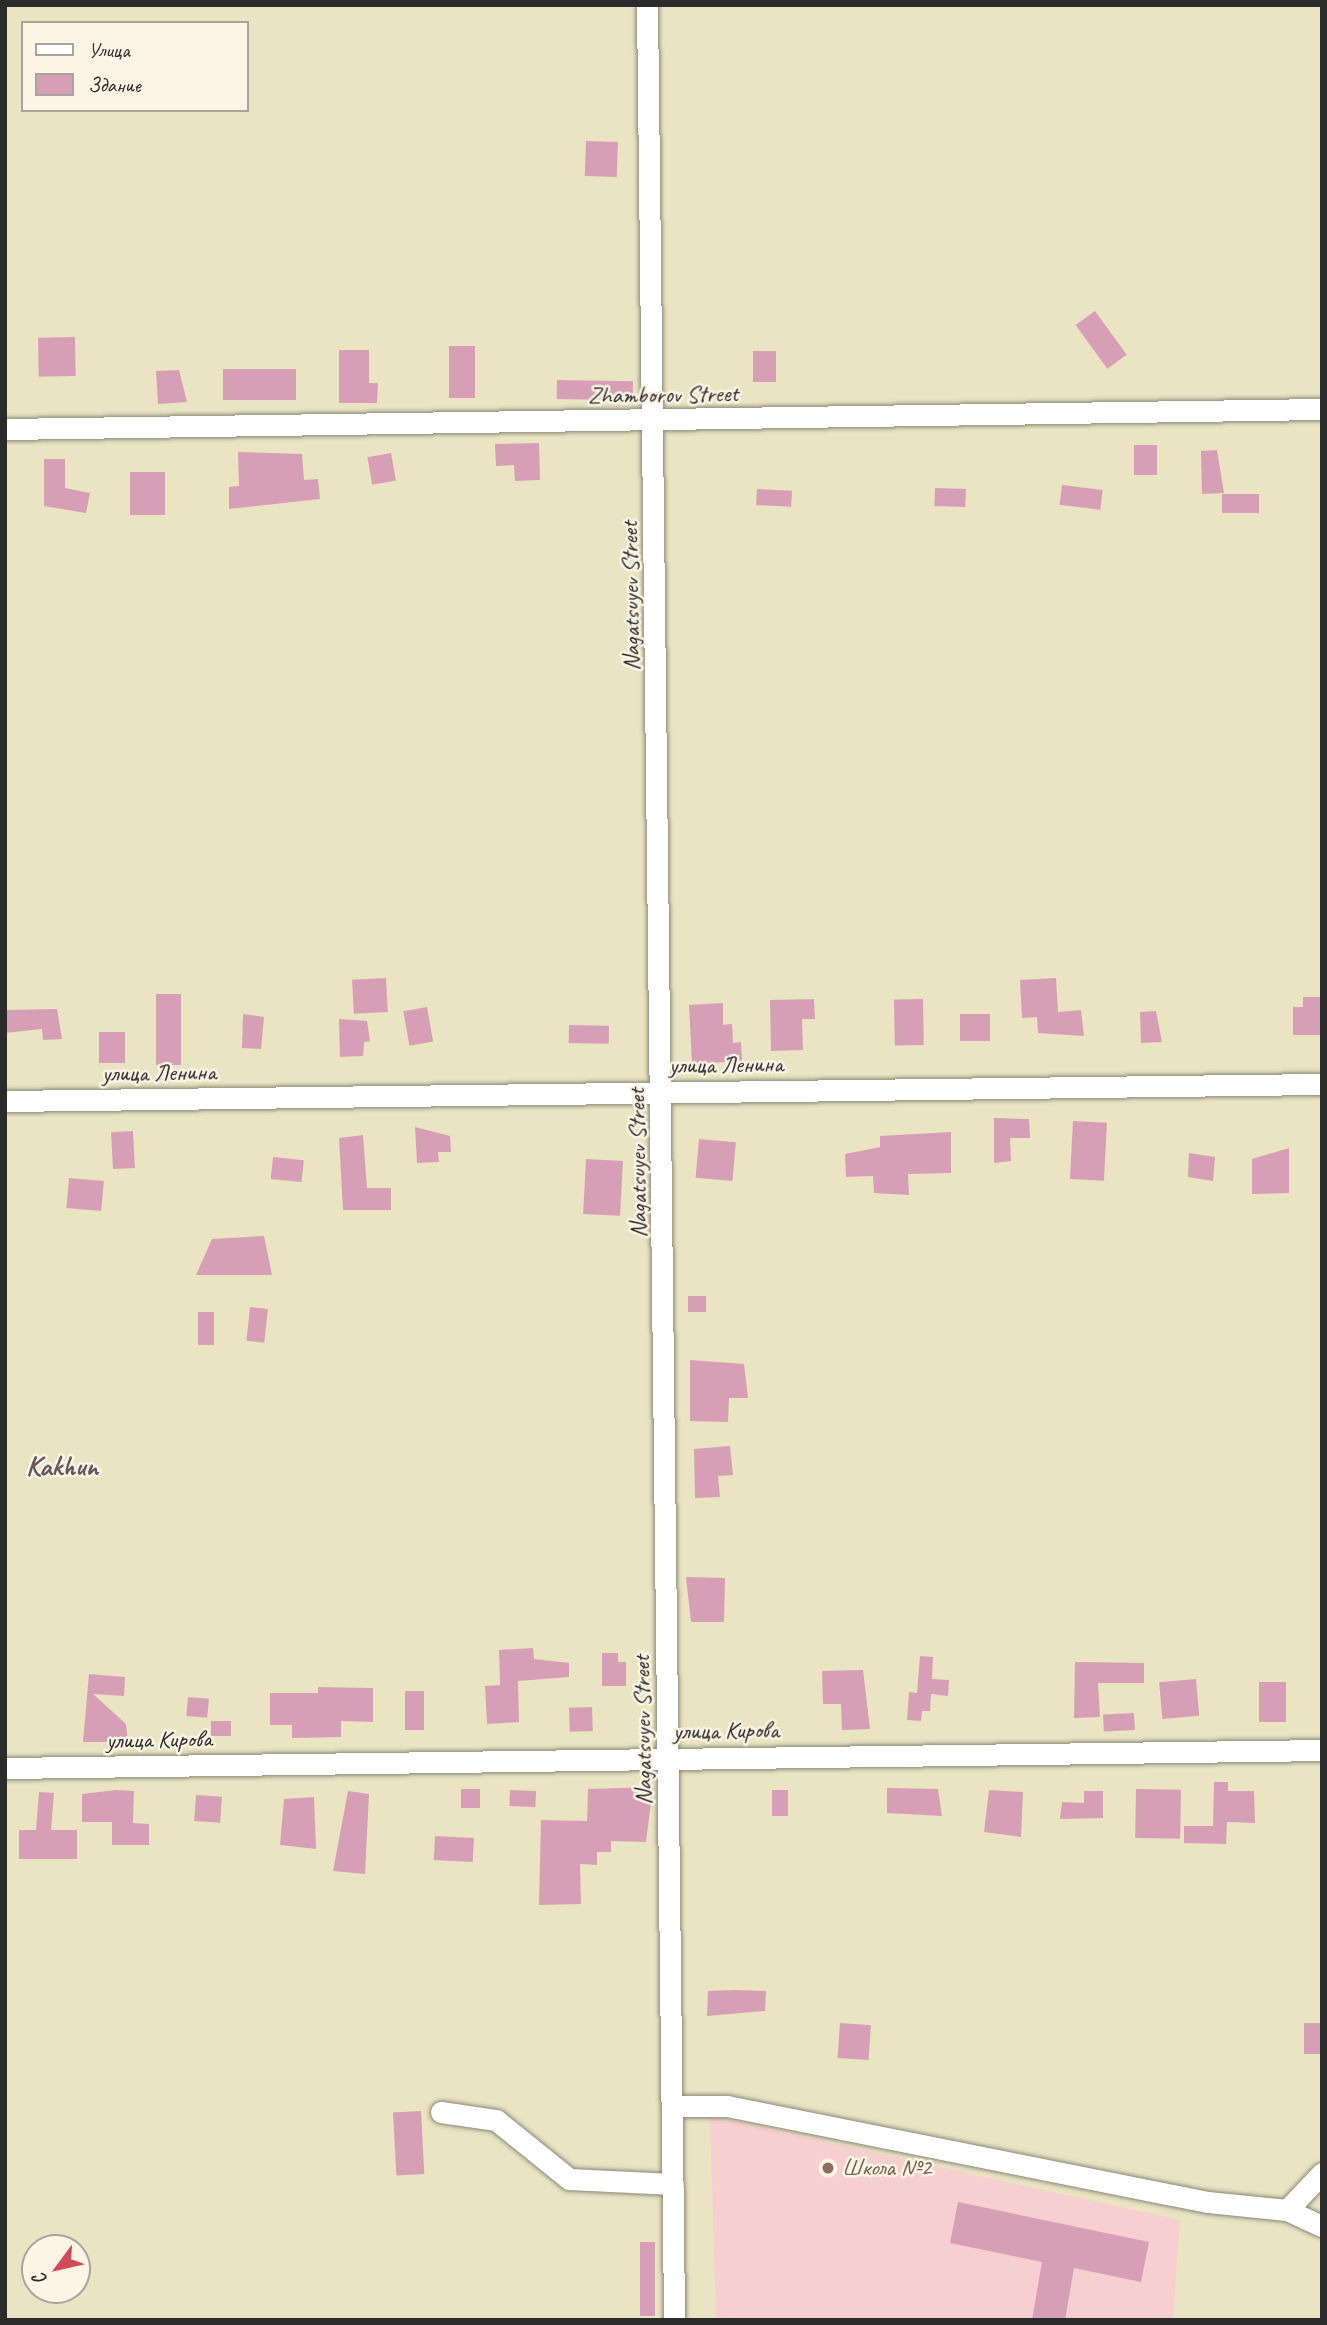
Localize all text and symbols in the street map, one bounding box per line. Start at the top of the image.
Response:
legend [21,21,248,112]
text: Улица [88,37,130,63]
text: Здание [88,72,141,98]
street label: Zhamborov Street [587,379,739,411]
street label: Nagatsuyev Street [615,521,647,671]
street label: улица Ленина [669,1050,783,1080]
street label: улица Ленина [102,1058,216,1088]
street label: Nagatsuyev Street [622,1088,654,1238]
district label: Kakhun [26,1449,98,1483]
street label: Nagatsuyev Street [627,1655,659,1805]
street label: улица Кирова [673,1716,779,1746]
street label: улица Кирова [106,1725,212,1755]
place label: Школа №2 [842,2154,931,2182]
marker: Школа №2 [820,2160,836,2176]
north arrow [21,2234,91,2304]
text: С [27,2269,53,2290]

